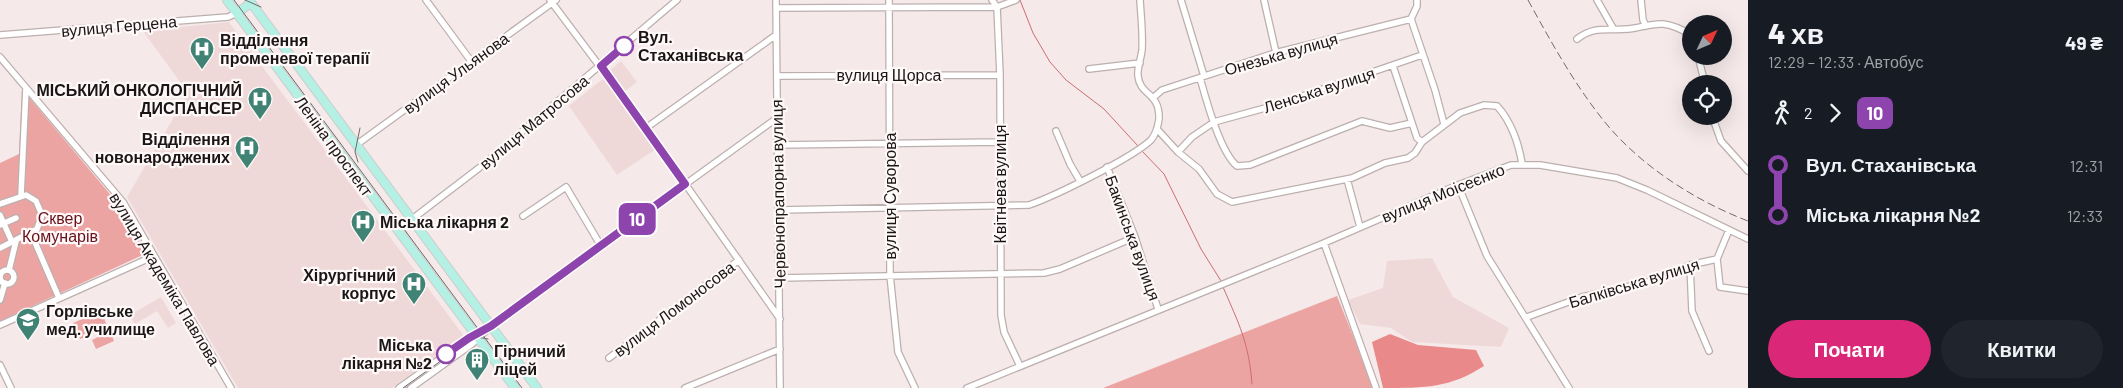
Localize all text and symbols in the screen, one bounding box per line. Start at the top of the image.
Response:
street label: вулиця Герцена [60,11,178,40]
north arrow [1682,15,1732,65]
map controls [1682,15,1732,125]
text: 4 хв [1768,16,1824,50]
place label: Вул. Стаханівська [638,27,743,64]
street label: вулиця Ульянова [399,28,512,117]
street label: Онезька вулиця [1222,28,1340,79]
place label: Відділення променевої терапії [220,30,370,67]
text: 49 ₴ [2065,31,2103,54]
hospital icon: Відділення променевої терапії [189,36,215,70]
marker: Вул. Стаханівська [614,36,634,56]
text: 12:29 – 12:33 · Автобус [1768,52,1923,71]
street label: Ленська вулиця [1261,63,1377,116]
street label: вулиця Щорса [837,65,941,84]
street label: вулиця Матросова [475,70,592,173]
button: locate [1682,75,1732,125]
place label: МІСЬКИЙ ОНКОЛОГІЧНИЙ ДИСПАНСЕР [36,80,242,117]
hospital icon: МІСЬКИЙ ОНКОЛОГІЧНИЙ ДИСПАНСЕР [247,86,273,120]
street label: Леніна проспект [292,92,378,200]
street label: Червонопрапорна вулиця [766,99,789,289]
icon: walk [1768,99,1796,127]
icon: forward [1821,99,1849,127]
text: 10 [1867,102,1883,124]
text: 2 [1804,103,1813,122]
street label: Квітнева вулиця [990,125,1009,243]
place label: Відділення новонароджених [95,129,230,166]
street label: вулиця Суворова [880,132,899,259]
hospital icon: Відділення новонароджених [234,135,260,169]
text: Вул. Стаханівська [1806,153,1976,176]
text: 12:31 [2070,156,2103,175]
street label: вулиця Моісеєнко [1379,159,1507,226]
street label: Бакинська вулиця [1102,173,1165,303]
street label: вулиця Академіка Павлова [106,189,225,369]
line badge: 10 [614,203,660,235]
text: Міська лікарня №2 [1806,203,1980,226]
text: 12:33 [2067,206,2103,225]
park label: Сквер Комунарів [22,208,98,245]
text: 10 [629,208,645,230]
hospital icon: Міська лікарня 2 [350,209,376,243]
place label: Міська лікарня 2 [380,212,509,231]
street label: Балківська вулиця [1566,254,1701,311]
street label: вулиця Ломоносова [610,257,738,360]
place label: Хірургічний корпус [303,265,396,302]
hospital icon: Хірургічний корпус [401,271,427,305]
place label: Горлівське мед. училище [46,301,155,338]
school or university icon: Горлівське мед. училище [15,307,41,341]
button: Почати [1768,320,1931,378]
button: Квитки [1941,320,2103,378]
place label: Міська лікарня №2 [342,335,432,372]
place label: Гірничий ліцей [494,341,566,378]
marker: Міська лікарня №2 [436,344,456,364]
building icon: Гірничий ліцей [464,347,490,381]

